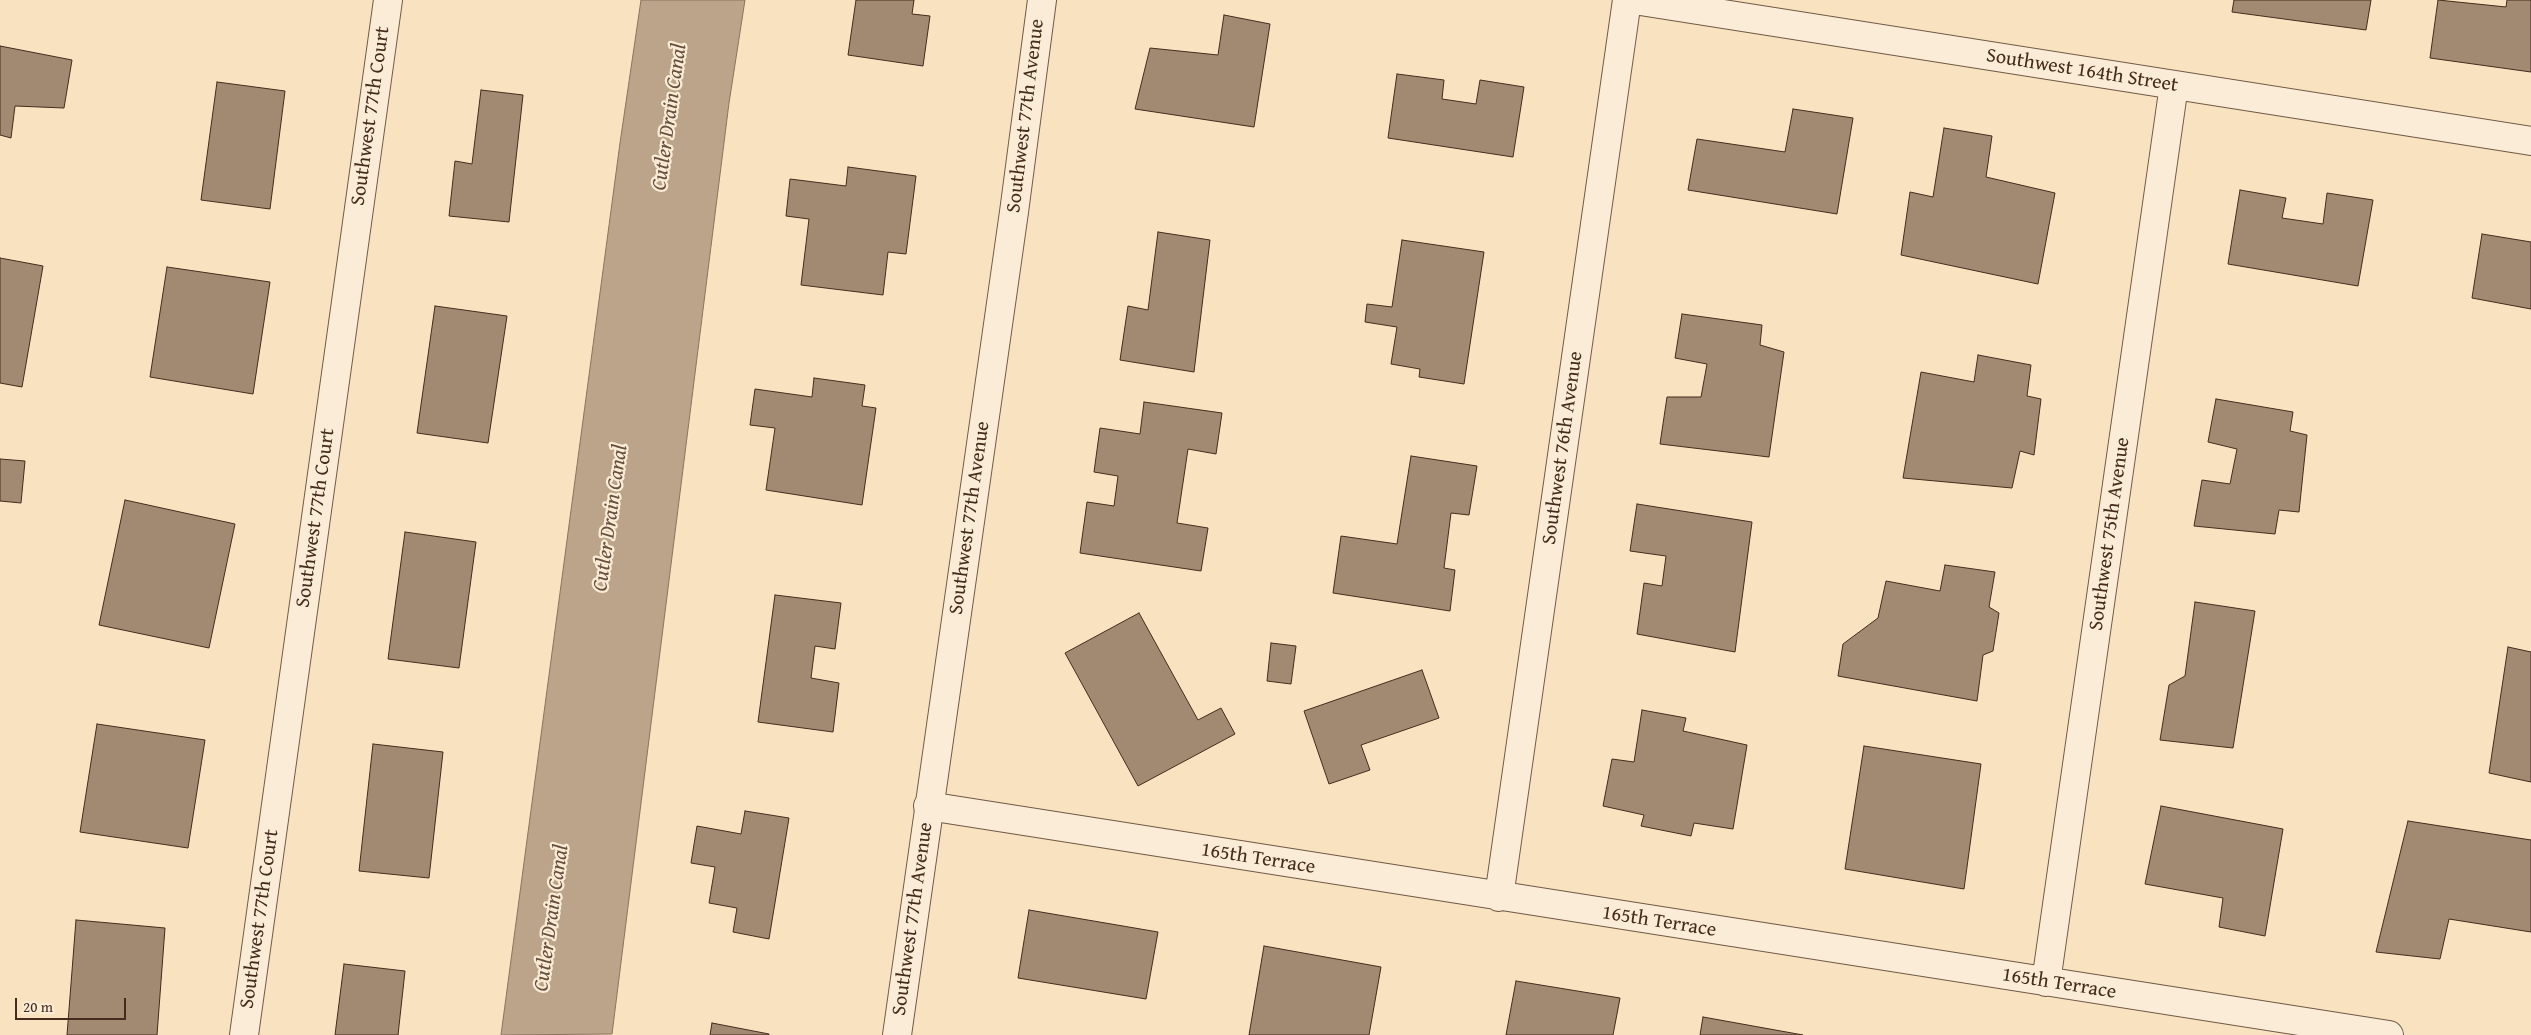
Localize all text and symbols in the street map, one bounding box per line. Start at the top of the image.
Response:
street label: Southwest 77th Avenue [1002,18,1050,214]
street label: Southwest 77th Court [347,25,395,207]
water label: Cutler Drain Canal [647,42,693,192]
street label: Southwest 164th Street [1984,44,2180,98]
street label: Southwest 76th Avenue [1538,350,1588,546]
street label: Southwest 77th Avenue [945,420,995,616]
street label: Southwest 77th Court [292,427,340,609]
street label: Southwest 75th Avenue [2085,436,2135,632]
water label: Cutler Drain Canal [588,443,634,593]
street label: Southwest 77th Avenue [888,821,938,1017]
street label: Southwest 77th Court [236,828,284,1010]
street label: 165th Terrace [1199,838,1317,880]
water label: Cutler Drain Canal [529,843,575,993]
street label: 165th Terrace [1600,901,1718,943]
street label: 165th Terrace [2000,963,2118,1005]
scale bar [18,988,129,1020]
text: 20 m [23,996,53,1017]

